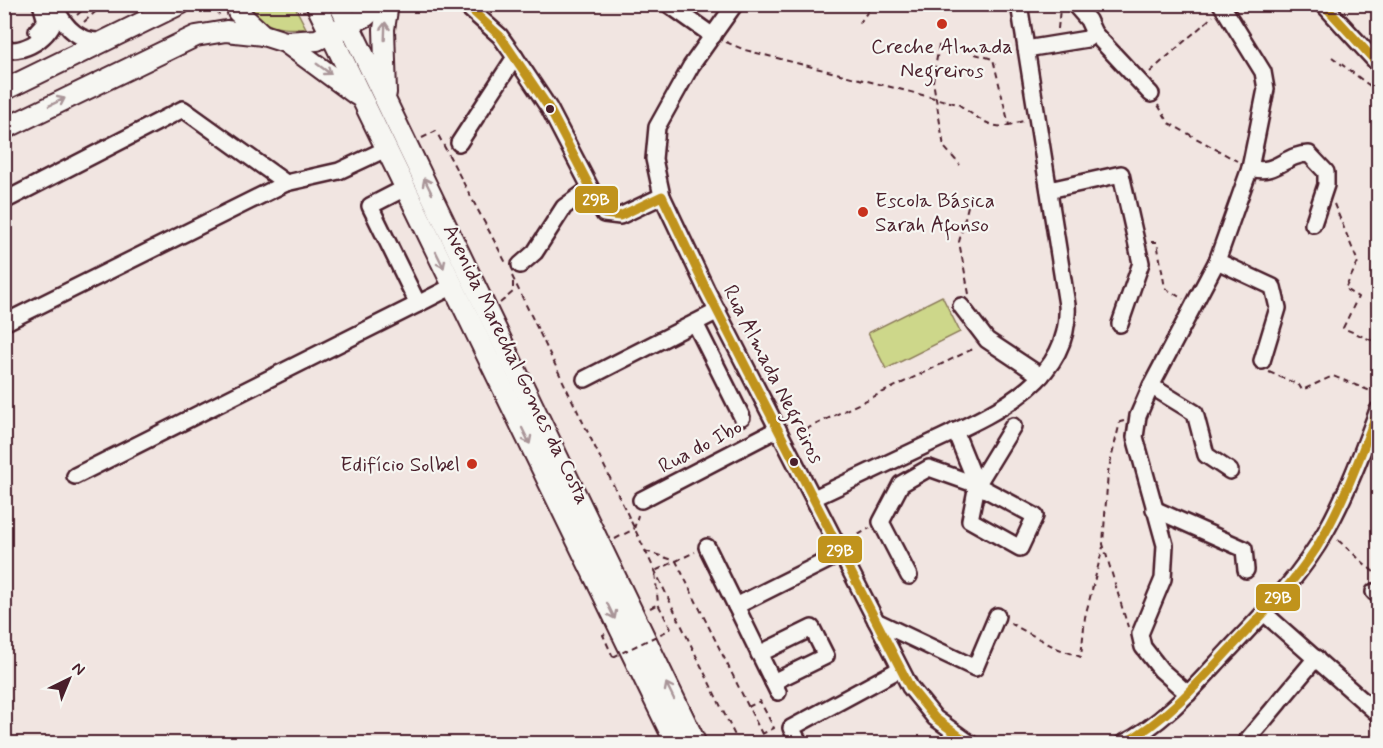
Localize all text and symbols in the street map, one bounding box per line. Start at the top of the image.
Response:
marker: Creche Almada Negreiros [935,17,949,31]
one-way arrow [379,21,391,41]
place label: Creche Almada Negreiros [871,33,1013,87]
one-way arrow [316,63,332,76]
one-way arrow [47,96,65,108]
unlabelled marker [544,103,556,115]
one-way arrow [421,177,433,195]
line badge: 29B [574,185,619,214]
place label: Escola Básica Sarah Afonso [875,187,995,241]
text: 29B [582,190,610,211]
marker: Escola Básica Sarah Afonso [856,205,870,219]
street label: Avenida Marechal Gomes da Costa [436,220,596,509]
one-way arrow [435,251,447,269]
street label: Rua Almada Negreiros [714,280,830,470]
street label: Rua do Ibo [654,413,747,481]
one-way arrow [520,426,532,444]
place label: Edifício Solbel [340,451,460,479]
unlabelled marker [788,456,800,468]
marker: Edifício Solbel [465,457,479,471]
line badge: 29B [817,535,863,564]
text: 29B [826,541,854,562]
line badge: 29B [1255,583,1301,612]
text: 29B [1264,588,1292,609]
one-way arrow [606,601,618,619]
north arrow [39,649,99,709]
text: N [67,658,89,680]
one-way arrow [664,682,676,700]

